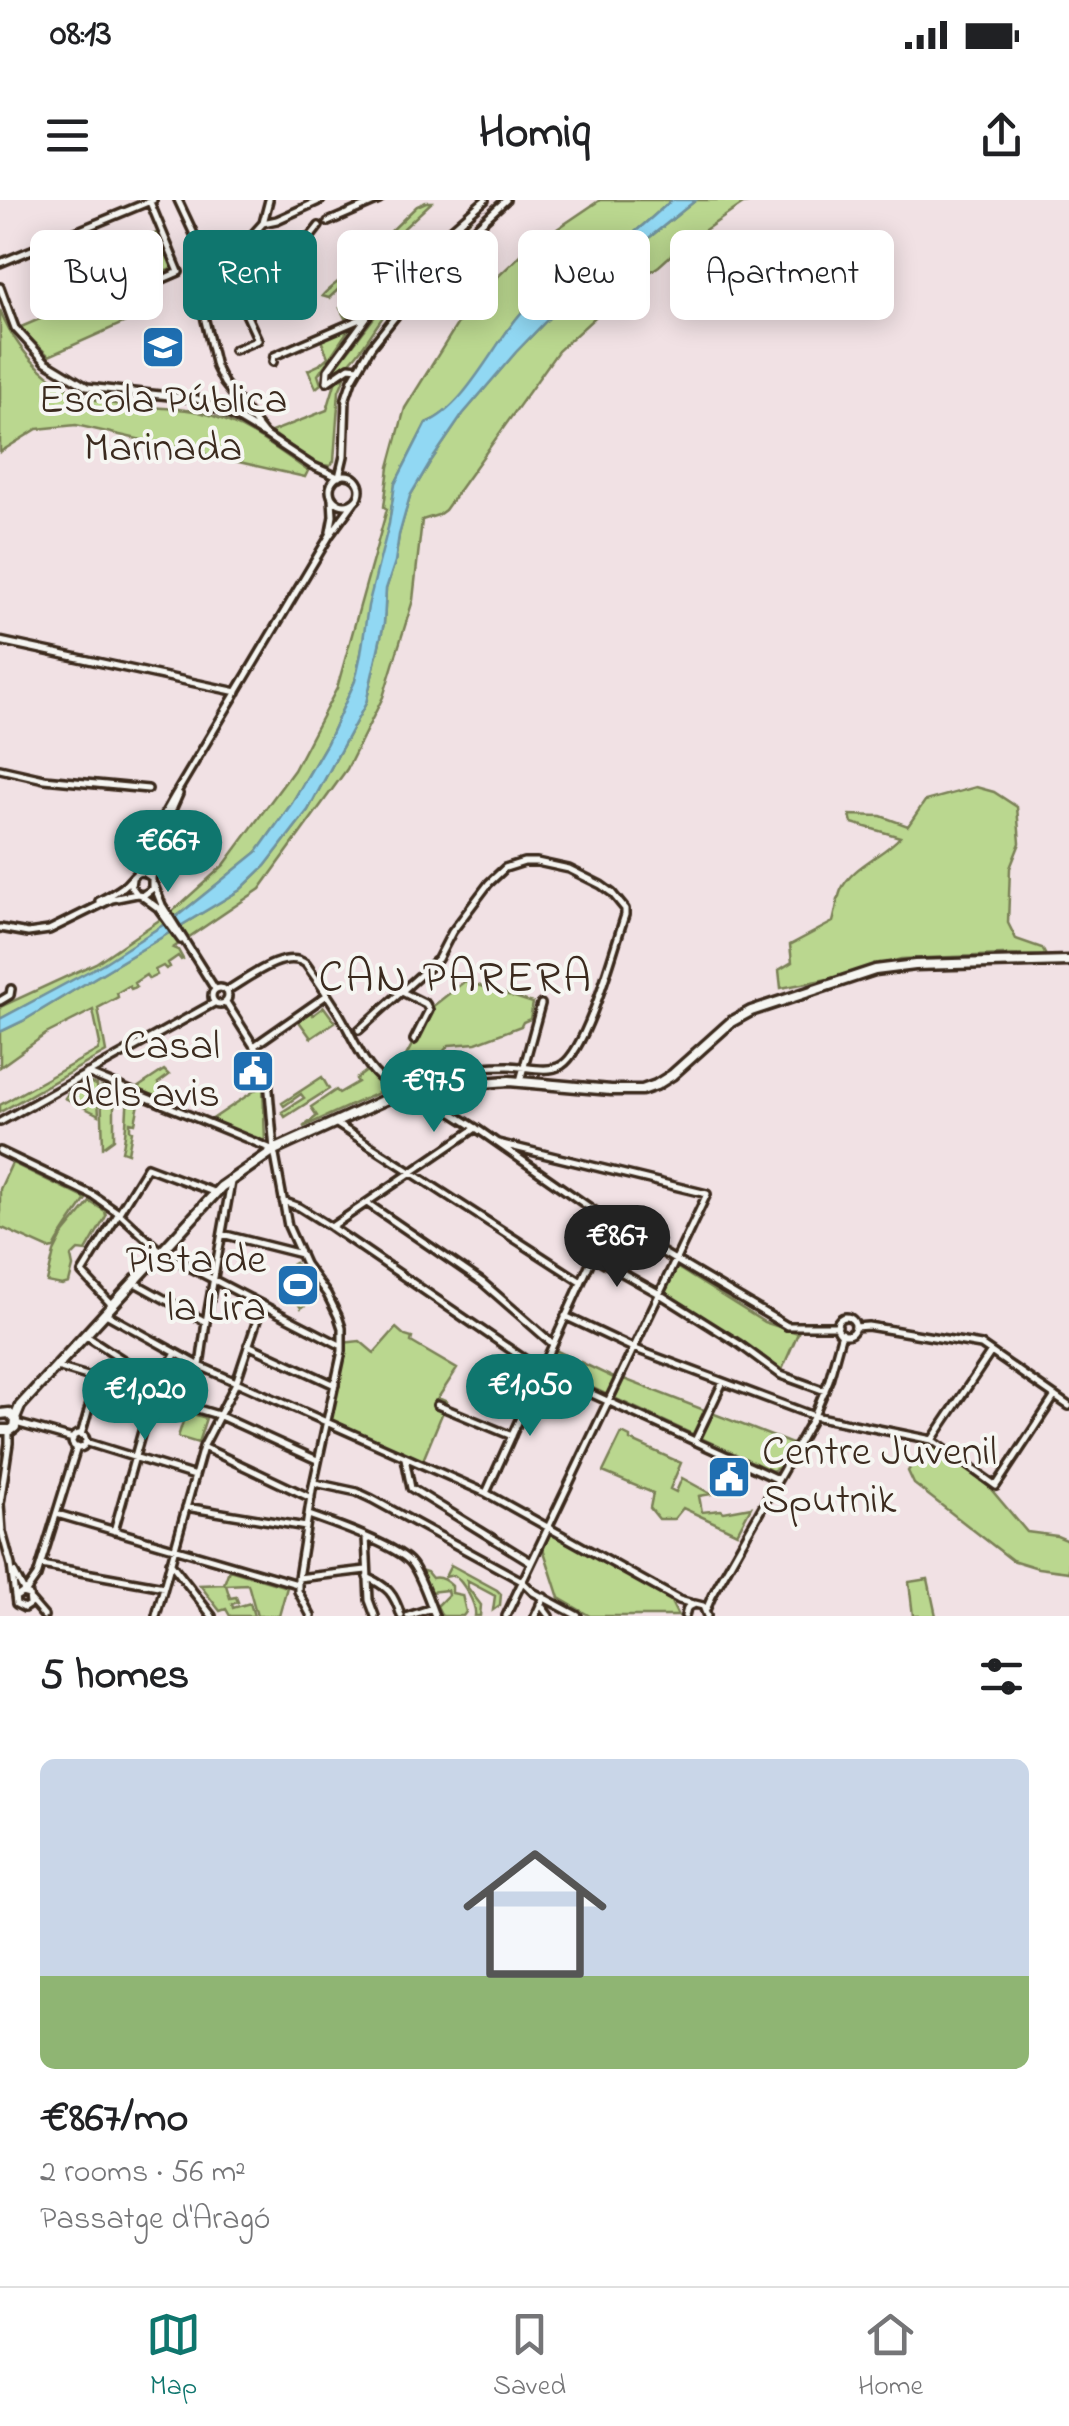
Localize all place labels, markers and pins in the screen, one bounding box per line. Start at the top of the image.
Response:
school or university icon: Escola Pública Marinada [140,324,186,370]
place label: Escola Pública Marinada [39,371,287,480]
pin: €667 [109,810,227,895]
place label: Casal dels avis [71,1017,220,1126]
public building icon: Casal dels avis [230,1048,276,1094]
pin: €975 [375,1050,493,1135]
pin: €867 [558,1205,676,1290]
place label: Pista de la Lira [126,1231,266,1340]
sports icon: Pista de la Lira [275,1262,321,1308]
pin: €1,050 [449,1354,611,1439]
pin: €1,020 [64,1358,226,1443]
place label: Centre Juvenil Sputnik [762,1423,997,1532]
public building icon: Centre Juvenil Sputnik [706,1454,752,1500]

